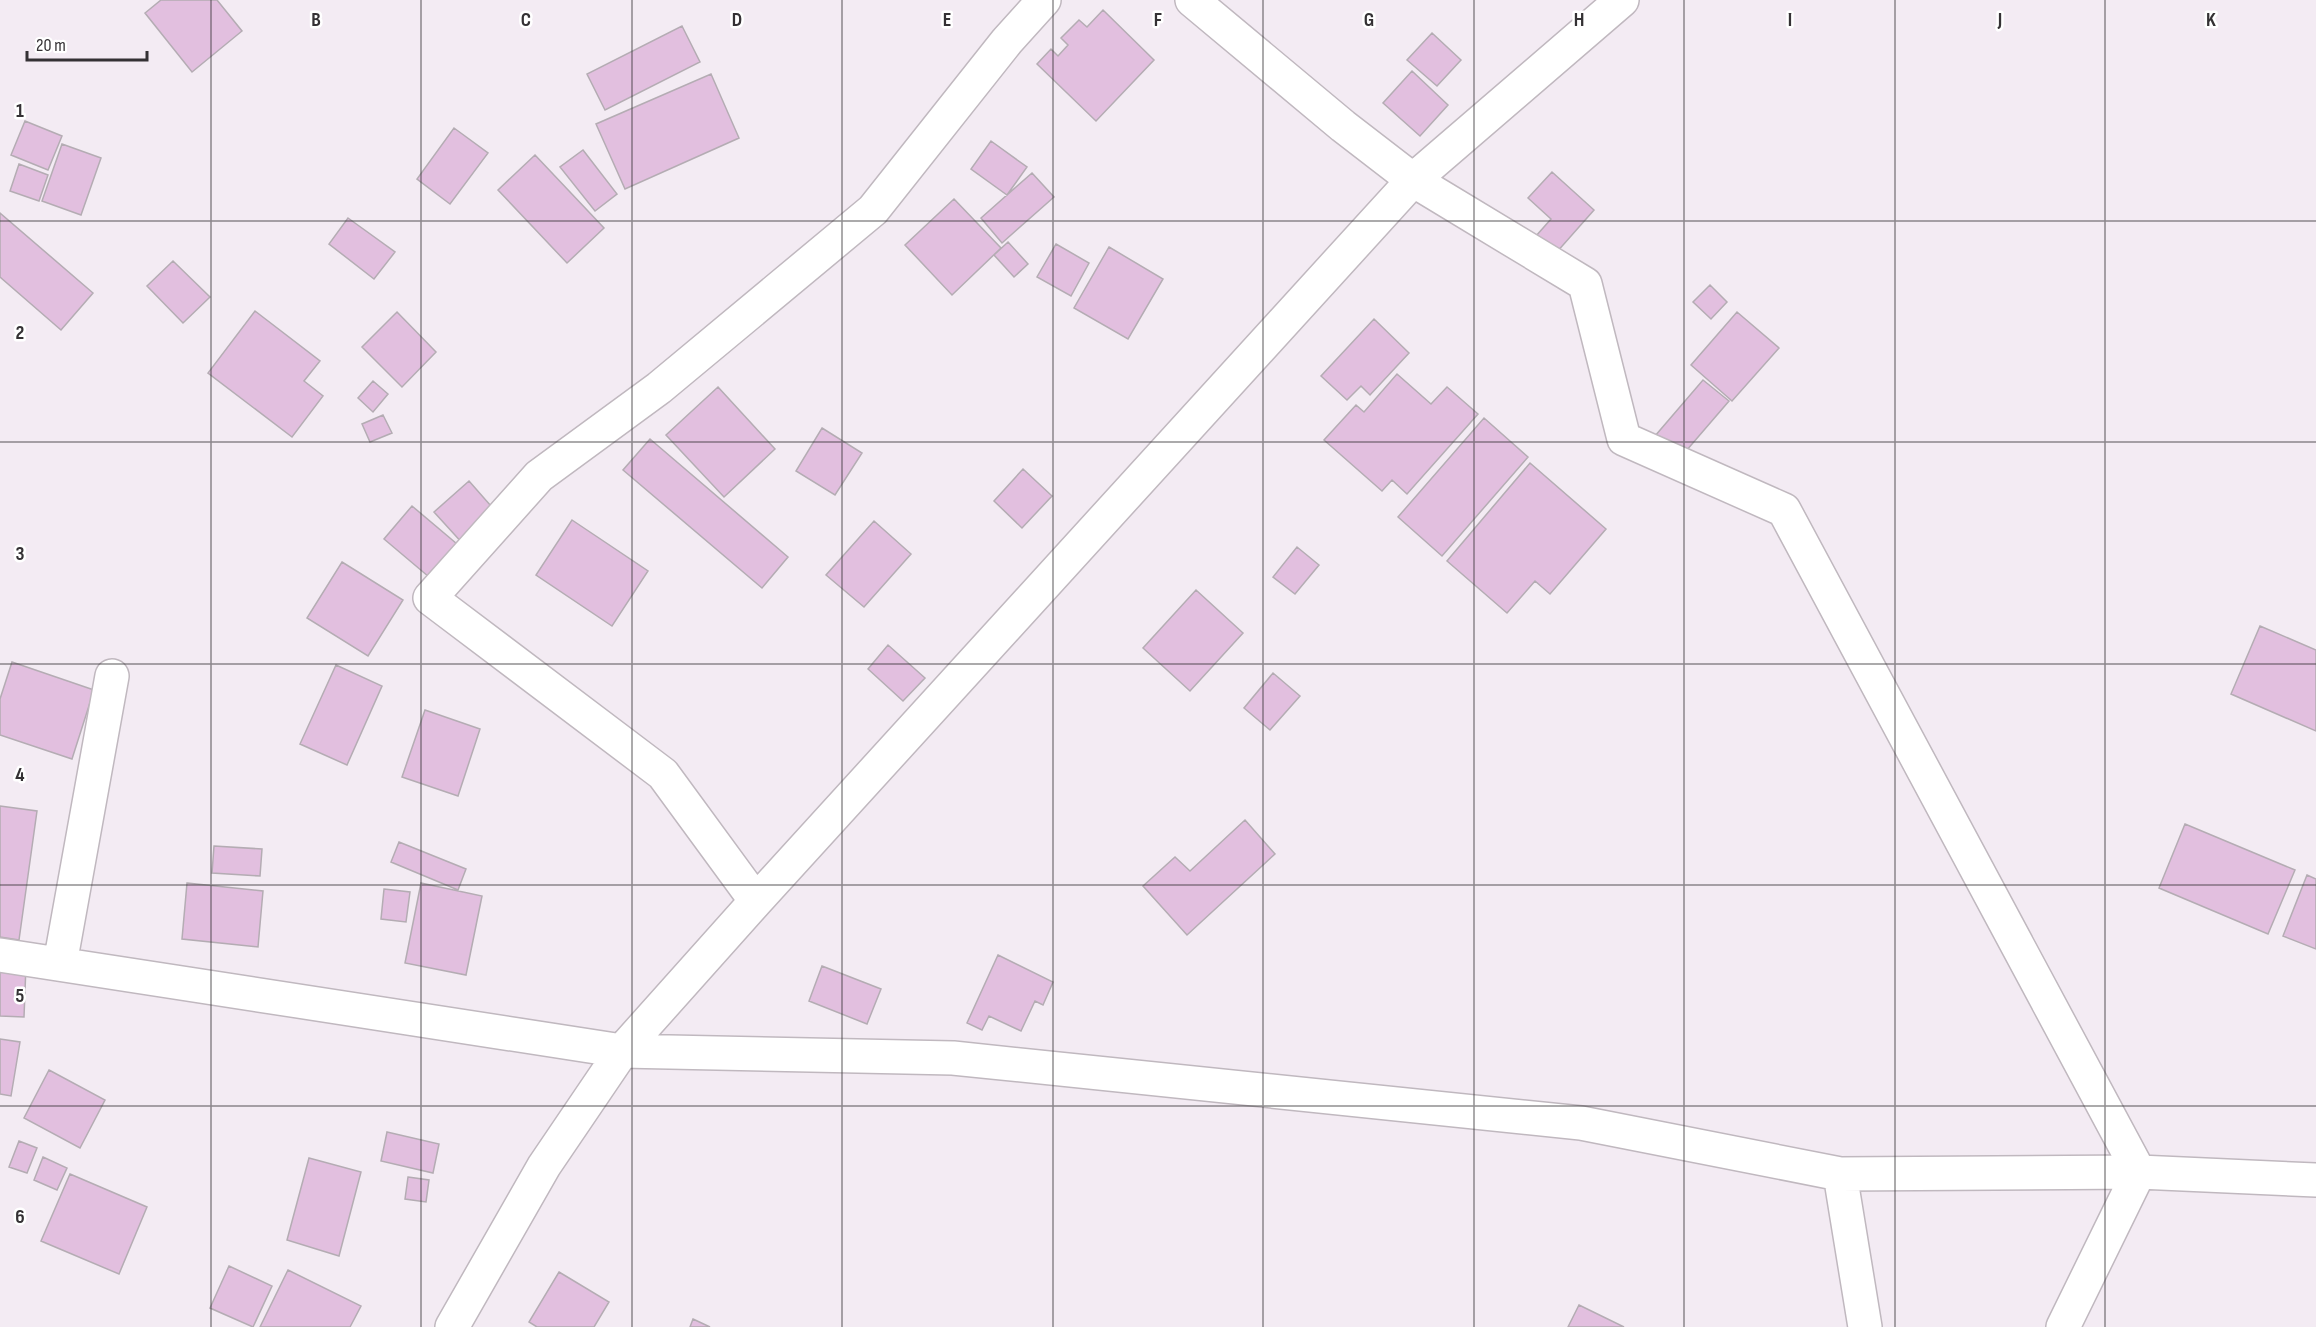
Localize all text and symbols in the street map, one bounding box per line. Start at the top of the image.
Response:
text: B [311,8,321,32]
text: C [521,8,531,32]
text: D [732,8,742,32]
text: E [943,8,951,32]
text: F [1154,8,1162,32]
text: G [1364,8,1374,32]
text: H [1574,8,1584,32]
text: I [1788,8,1792,32]
text: J [1997,8,2002,32]
text: K [2206,8,2216,32]
scale bar [27,24,147,62]
text: 20 m [36,35,66,56]
text: 1 [16,99,24,123]
text: 2 [16,321,24,345]
text: 3 [16,542,25,566]
text: 4 [15,763,25,787]
text: 5 [16,984,25,1008]
text: 6 [15,1205,25,1229]

